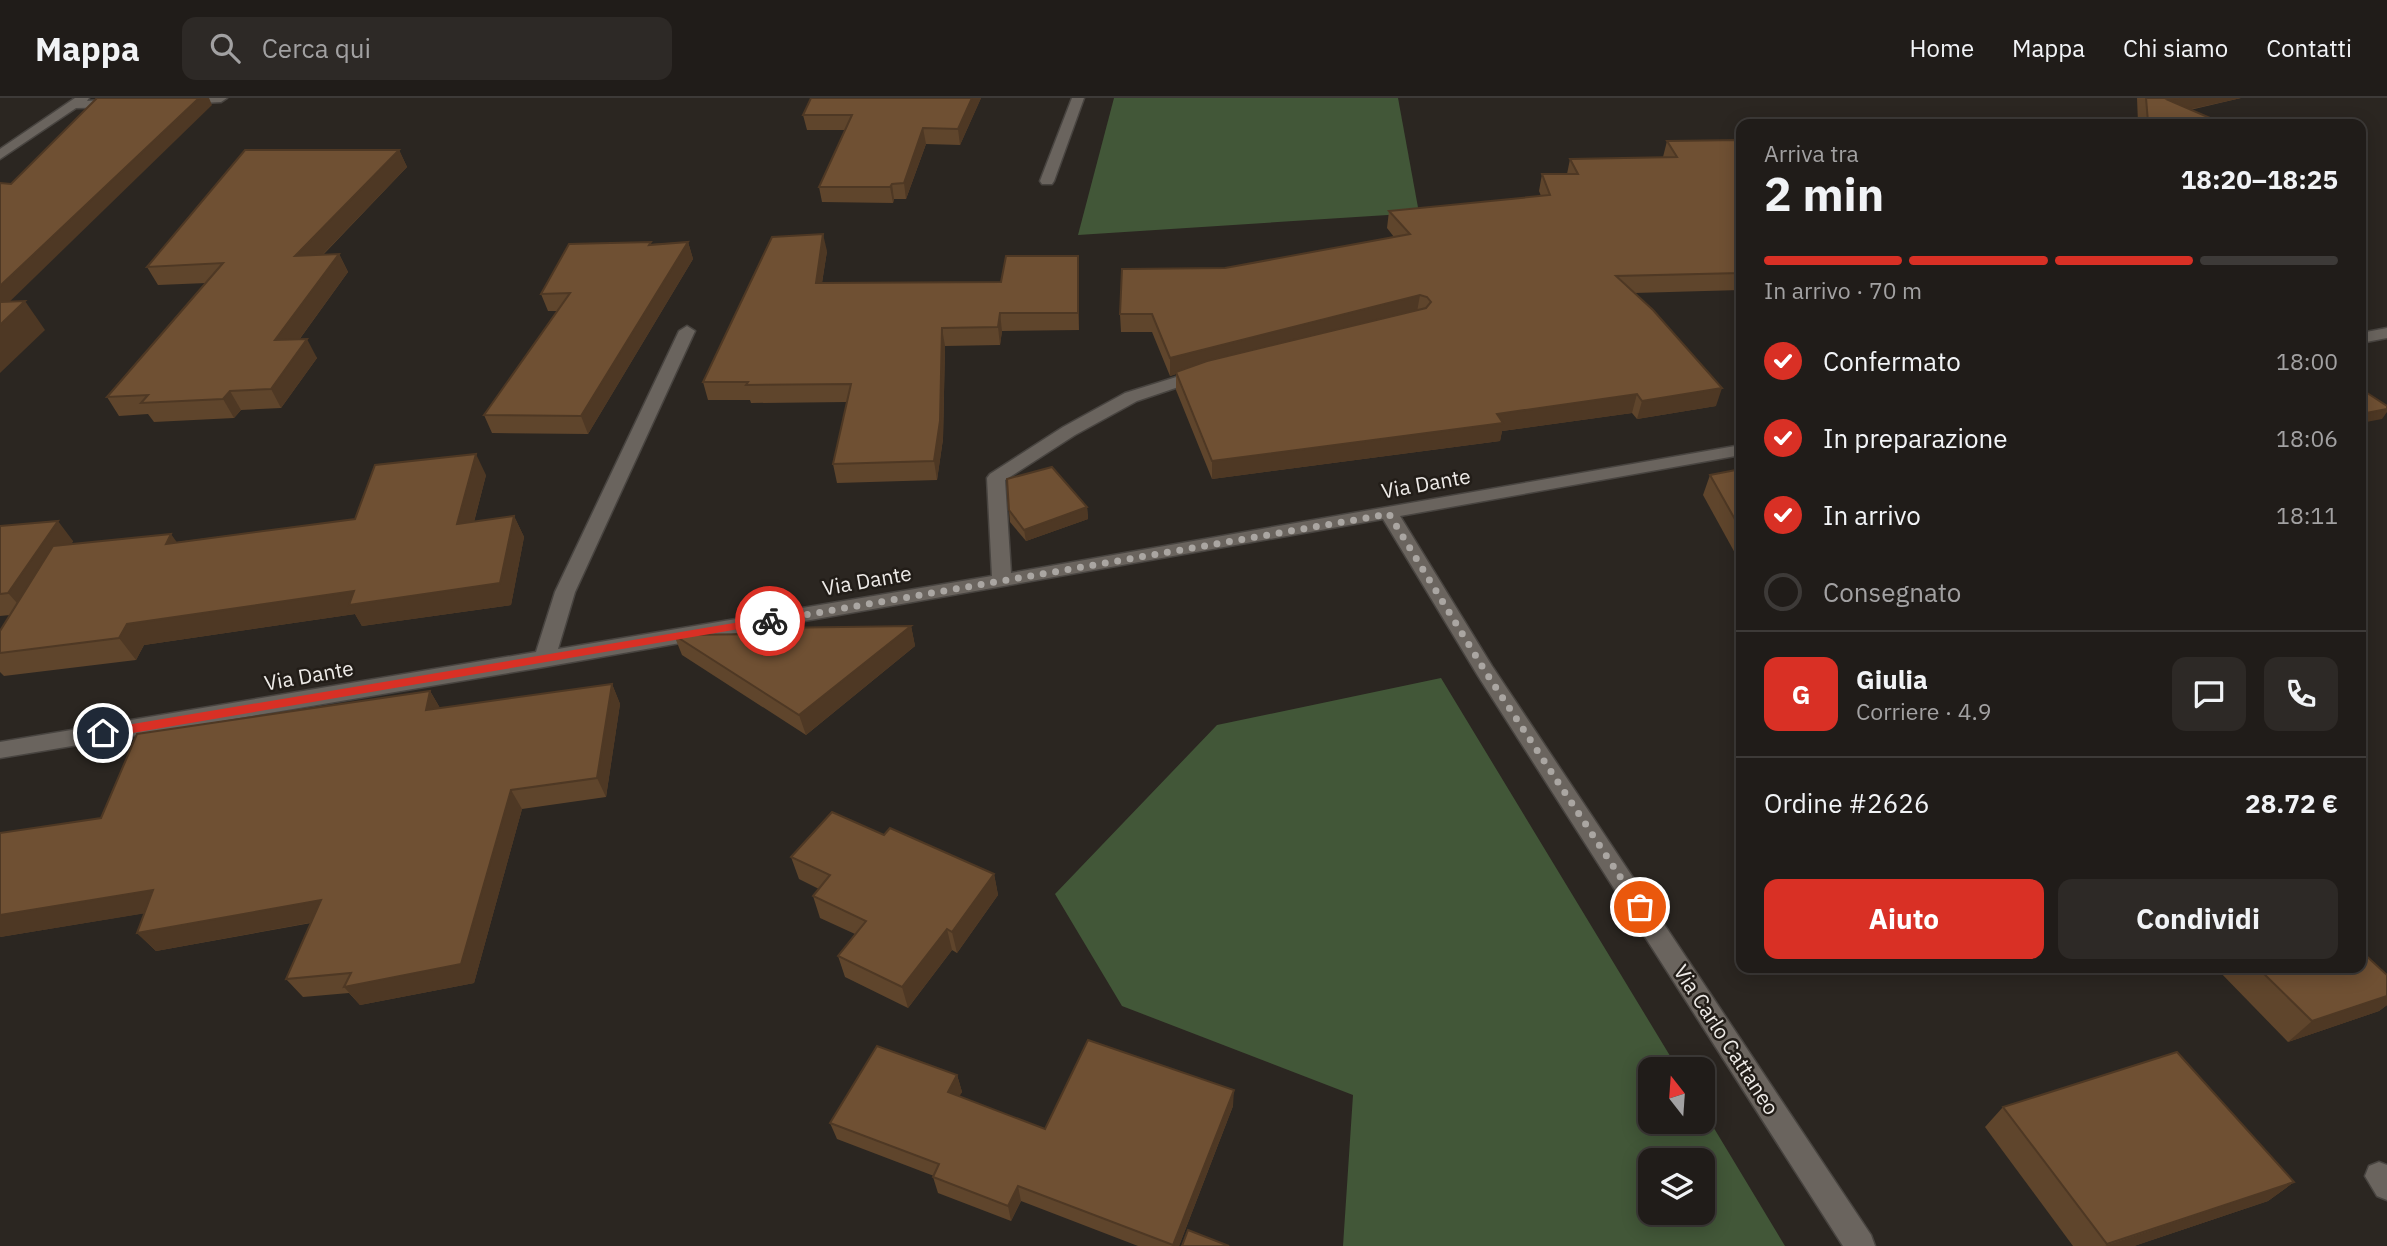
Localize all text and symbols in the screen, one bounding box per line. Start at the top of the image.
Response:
search box [182,17,672,80]
text: Mappa [35,27,140,70]
icon: search [206,29,244,67]
text: Cerca qui [262,31,371,65]
text: Home [1910,32,1974,64]
text: Mappa [2012,32,2085,64]
text: Chi siamo [2123,32,2228,64]
text: Contatti [2266,32,2352,64]
text: Arriva tra [1764,138,1859,168]
text: 18:20–18:25 [2181,162,2338,196]
text: 2 min [1764,164,1884,224]
text: In arrivo · 70 m [1764,275,1922,305]
icon: check [1764,342,1802,380]
text: Confermato [1823,344,1961,378]
text: 18:00 [2276,346,2338,376]
icon: check [1764,419,1802,457]
text: In preparazione [1823,421,2008,455]
text: 18:06 [2276,423,2338,453]
street label: Via Dante [1379,461,1473,505]
icon: check [1764,496,1802,534]
text: In arrivo [1823,498,1921,532]
text: 18:11 [2276,500,2338,530]
street label: Via Dante [820,558,914,602]
text: Consegnato [1823,575,1961,609]
courier [735,586,805,656]
icon: bike [751,602,789,640]
street label: Via Dante [262,653,356,697]
button: chat [2172,657,2246,731]
button: phone [2264,657,2338,731]
text: Giulia [1856,662,1928,696]
text: G [1792,677,1810,711]
text: Corriere · 4.9 [1856,696,1992,726]
pin [73,703,133,763]
icon: home [84,714,122,752]
text: Ordine #2626 [1764,786,1930,820]
text: 28.72 € [2245,786,2338,820]
pin [1610,877,1670,937]
button: Aiuto [1764,879,2044,959]
button: Condividi [2058,879,2338,959]
icon: bag [1621,888,1659,926]
street label: Via Carlo Cattaneo [1668,959,1786,1120]
north arrow [1638,1057,1715,1134]
map controls [1638,1057,1715,1225]
button: layers [1638,1148,1715,1225]

